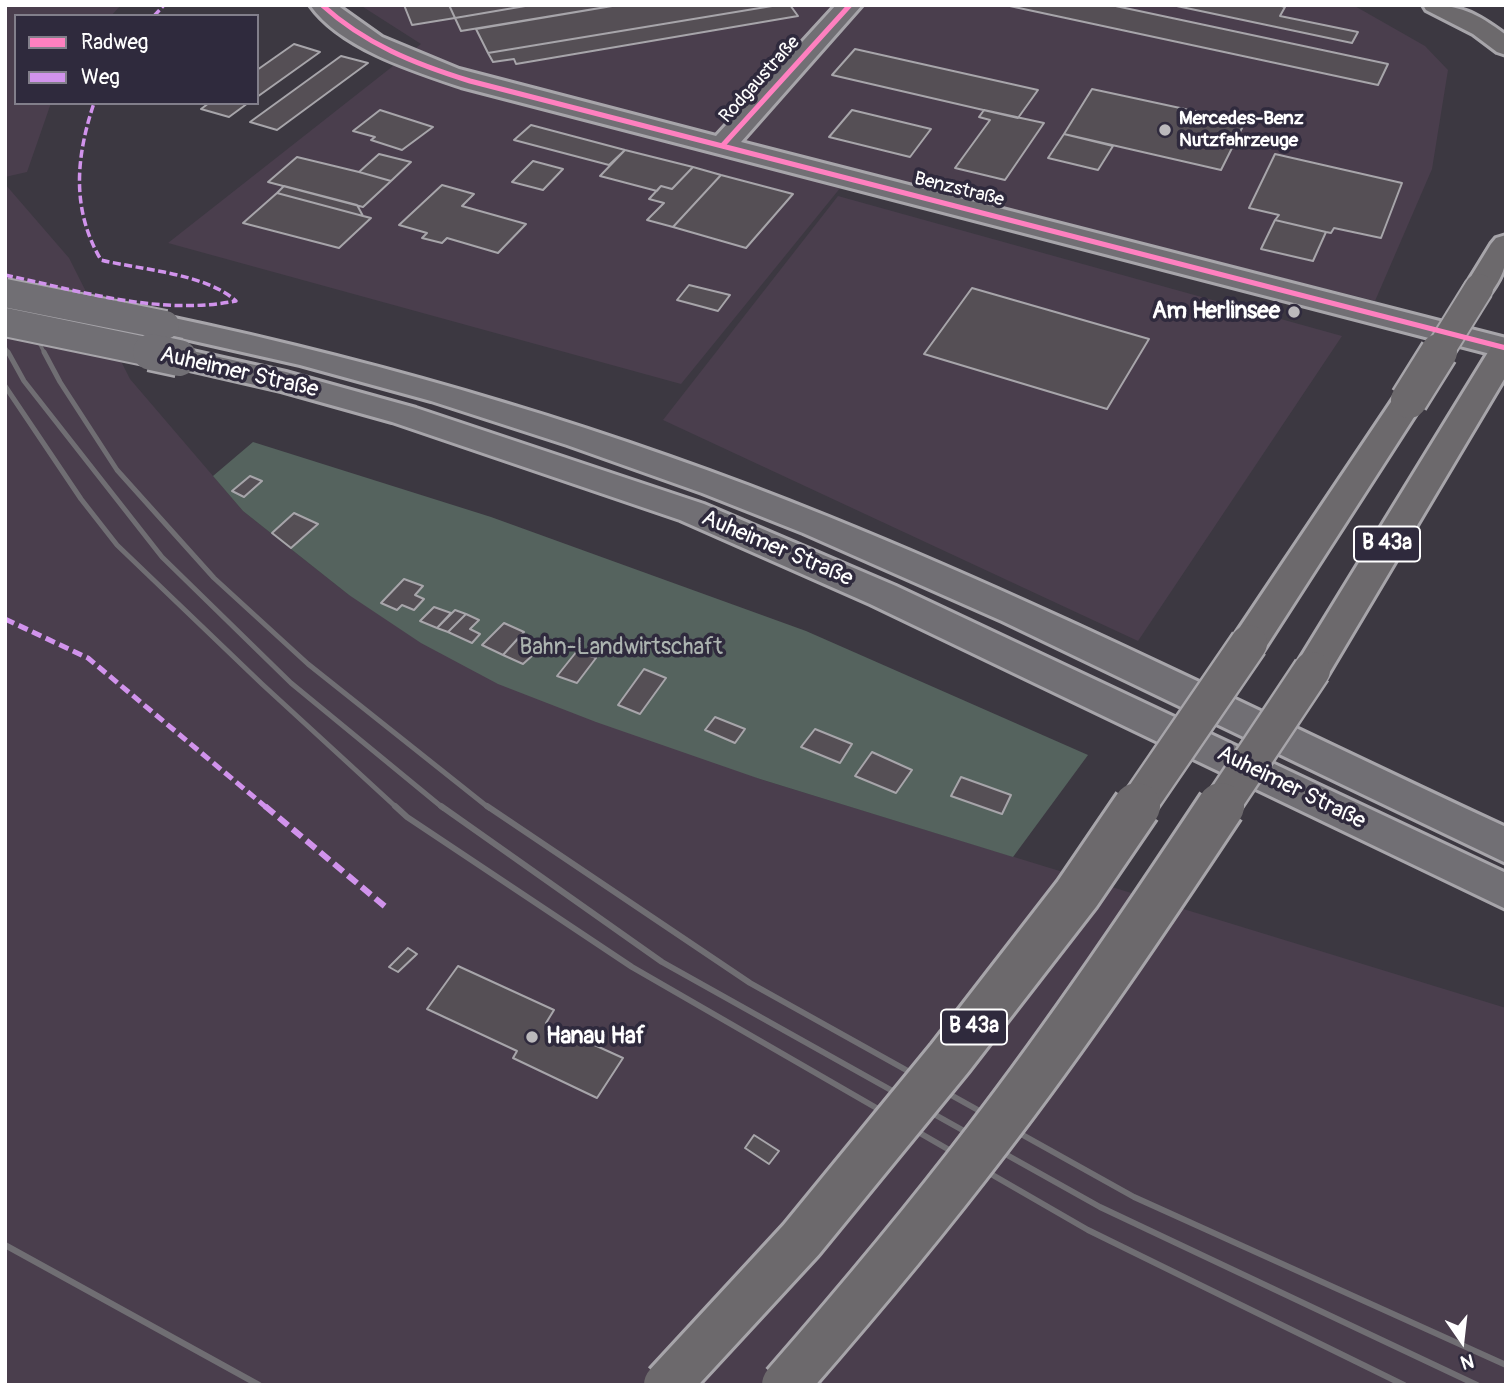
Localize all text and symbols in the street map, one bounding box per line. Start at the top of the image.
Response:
legend [14,14,259,105]
text: Radweg [81,29,148,56]
street label: Rodgaustraße [715,32,805,128]
text: Weg [81,64,120,91]
place label: Mercedes-Benz Nutzfahrzeuge [1179,108,1304,152]
marker: Mercedes-Benz Nutzfahrzeuge [1157,122,1173,138]
street label: Benzstraße [912,168,1006,212]
place label: Am Herlinsee [1152,298,1280,326]
marker: Am Herlinsee [1286,304,1302,320]
street label: Auheimer Straße [157,341,321,405]
street label: Auheimer Straße [697,505,857,593]
road number: B 43a [1354,526,1420,562]
park label: Bahn-Landwirtschaft [519,634,723,662]
street label: Auheimer Straße [1212,740,1370,836]
road number: B 43a [941,1010,1007,1044]
place label: Hanau Haf [546,1023,645,1051]
marker: Hanau Haf [524,1029,540,1045]
north arrow [1427,1306,1497,1376]
text: N [1458,1348,1476,1375]

